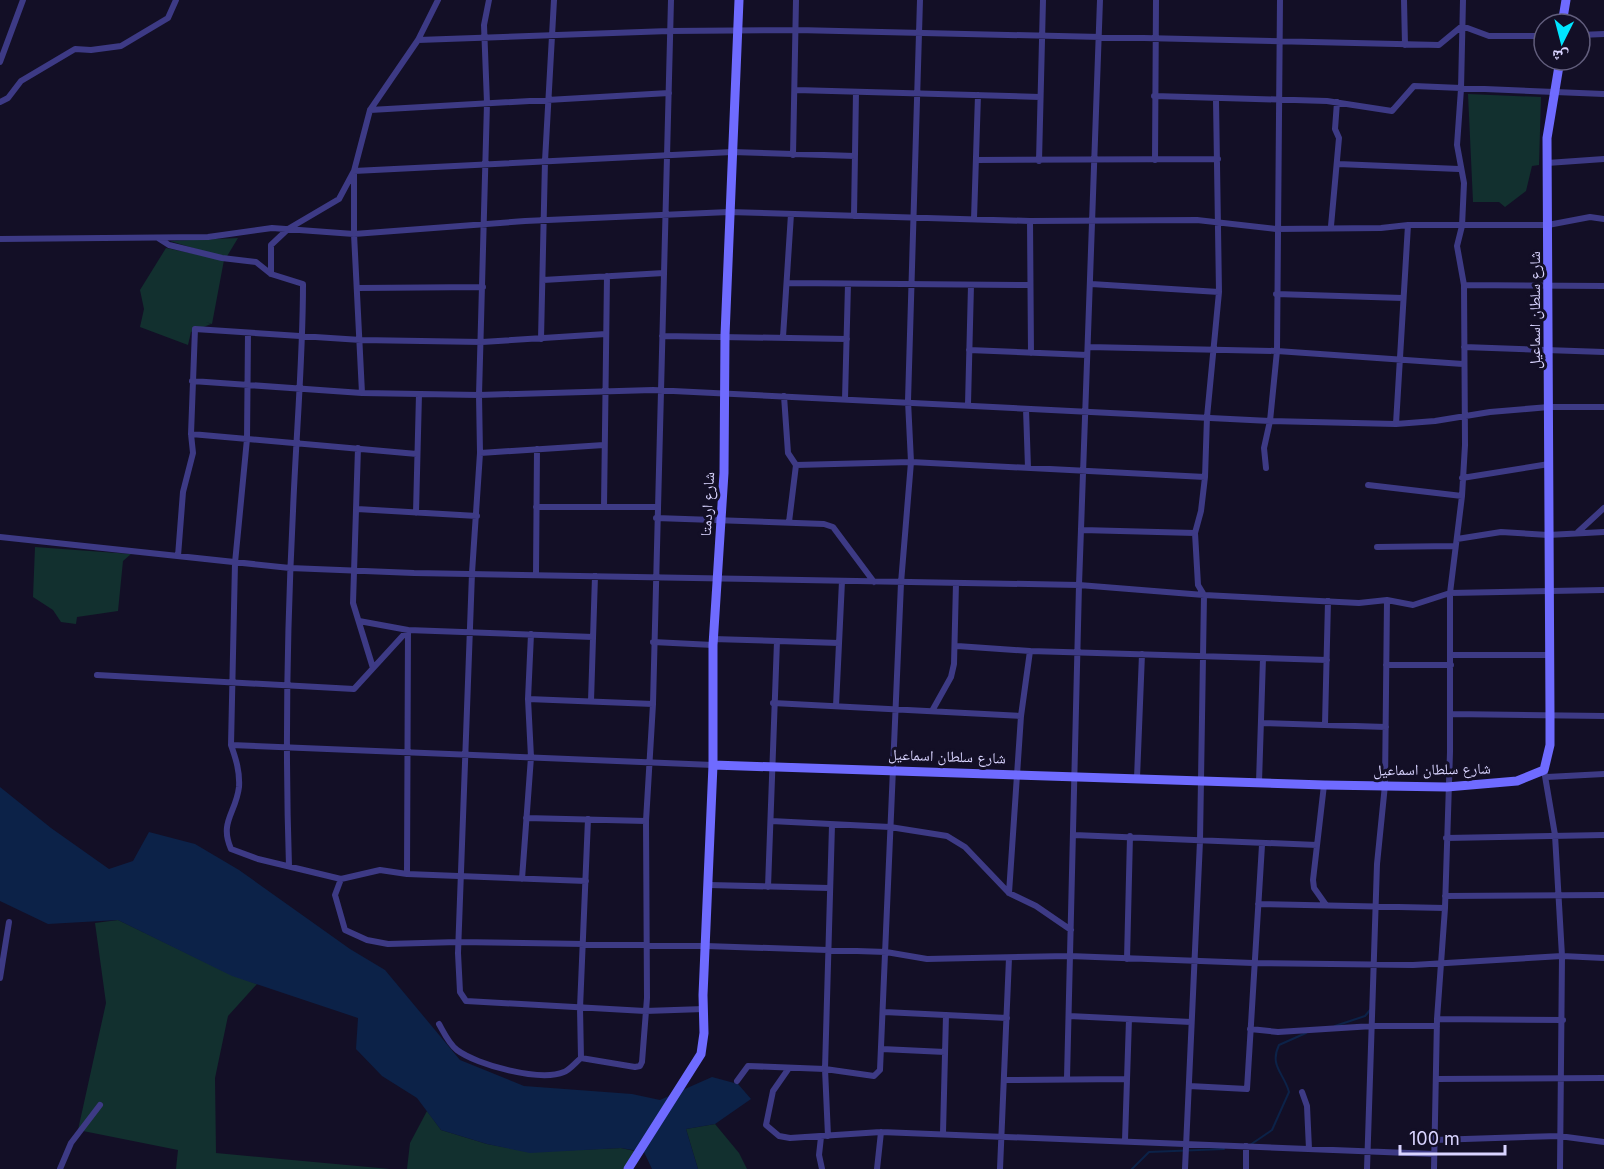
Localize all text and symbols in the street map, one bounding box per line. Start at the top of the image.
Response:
north arrow [1532,12,1592,72]
text: ش [1551,46,1570,68]
street label: شارع سلطان اسماعيل [1525,251,1545,369]
street label: شارع اردمتا [696,471,719,537]
street label: شارع سلطان اسماعيل [888,744,1006,769]
street label: شارع سلطان اسماعيل [1373,758,1491,781]
scale bar [1400,1118,1505,1156]
text: 100 m [1409,1128,1460,1149]

